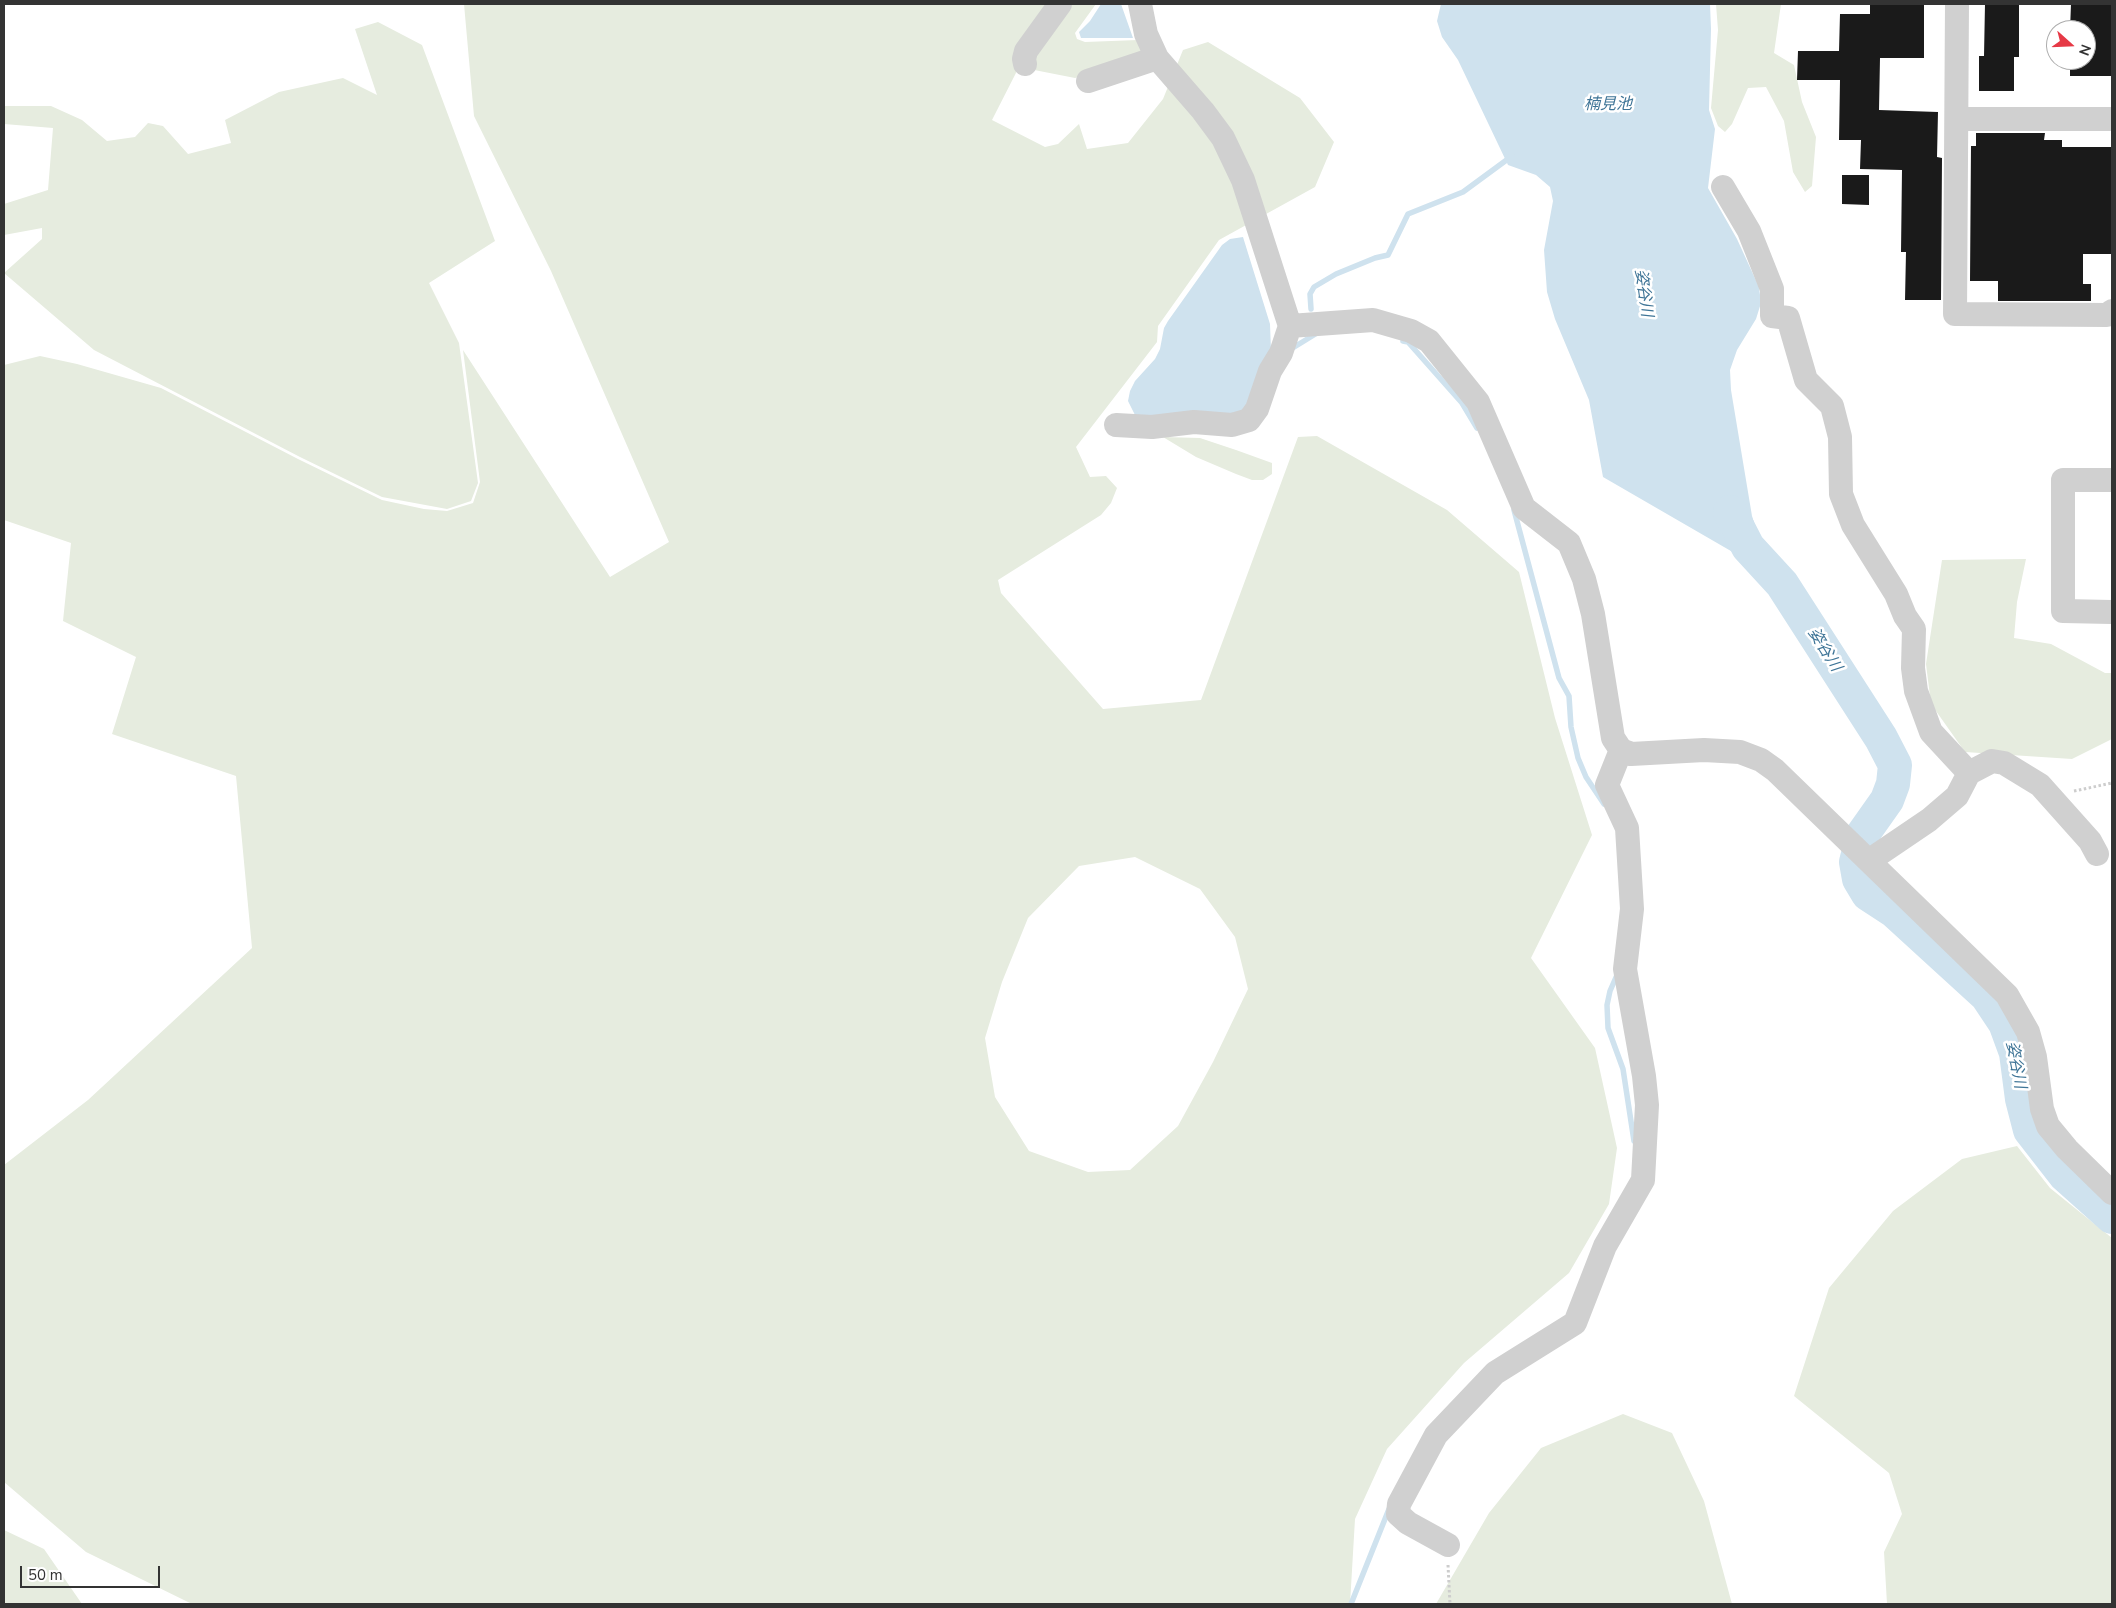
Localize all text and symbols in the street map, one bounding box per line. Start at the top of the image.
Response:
north arrow [2046,20,2096,70]
text: N [2074,42,2095,58]
water label: 楠見池 [1584,95,1632,115]
water label: 姿谷川 [1630,268,1656,318]
water label: 姿谷川 [1803,625,1845,675]
water label: 姿谷川 [2001,1040,2029,1090]
scale bar [22,1556,162,1588]
text: 50 m [28,1565,63,1585]

